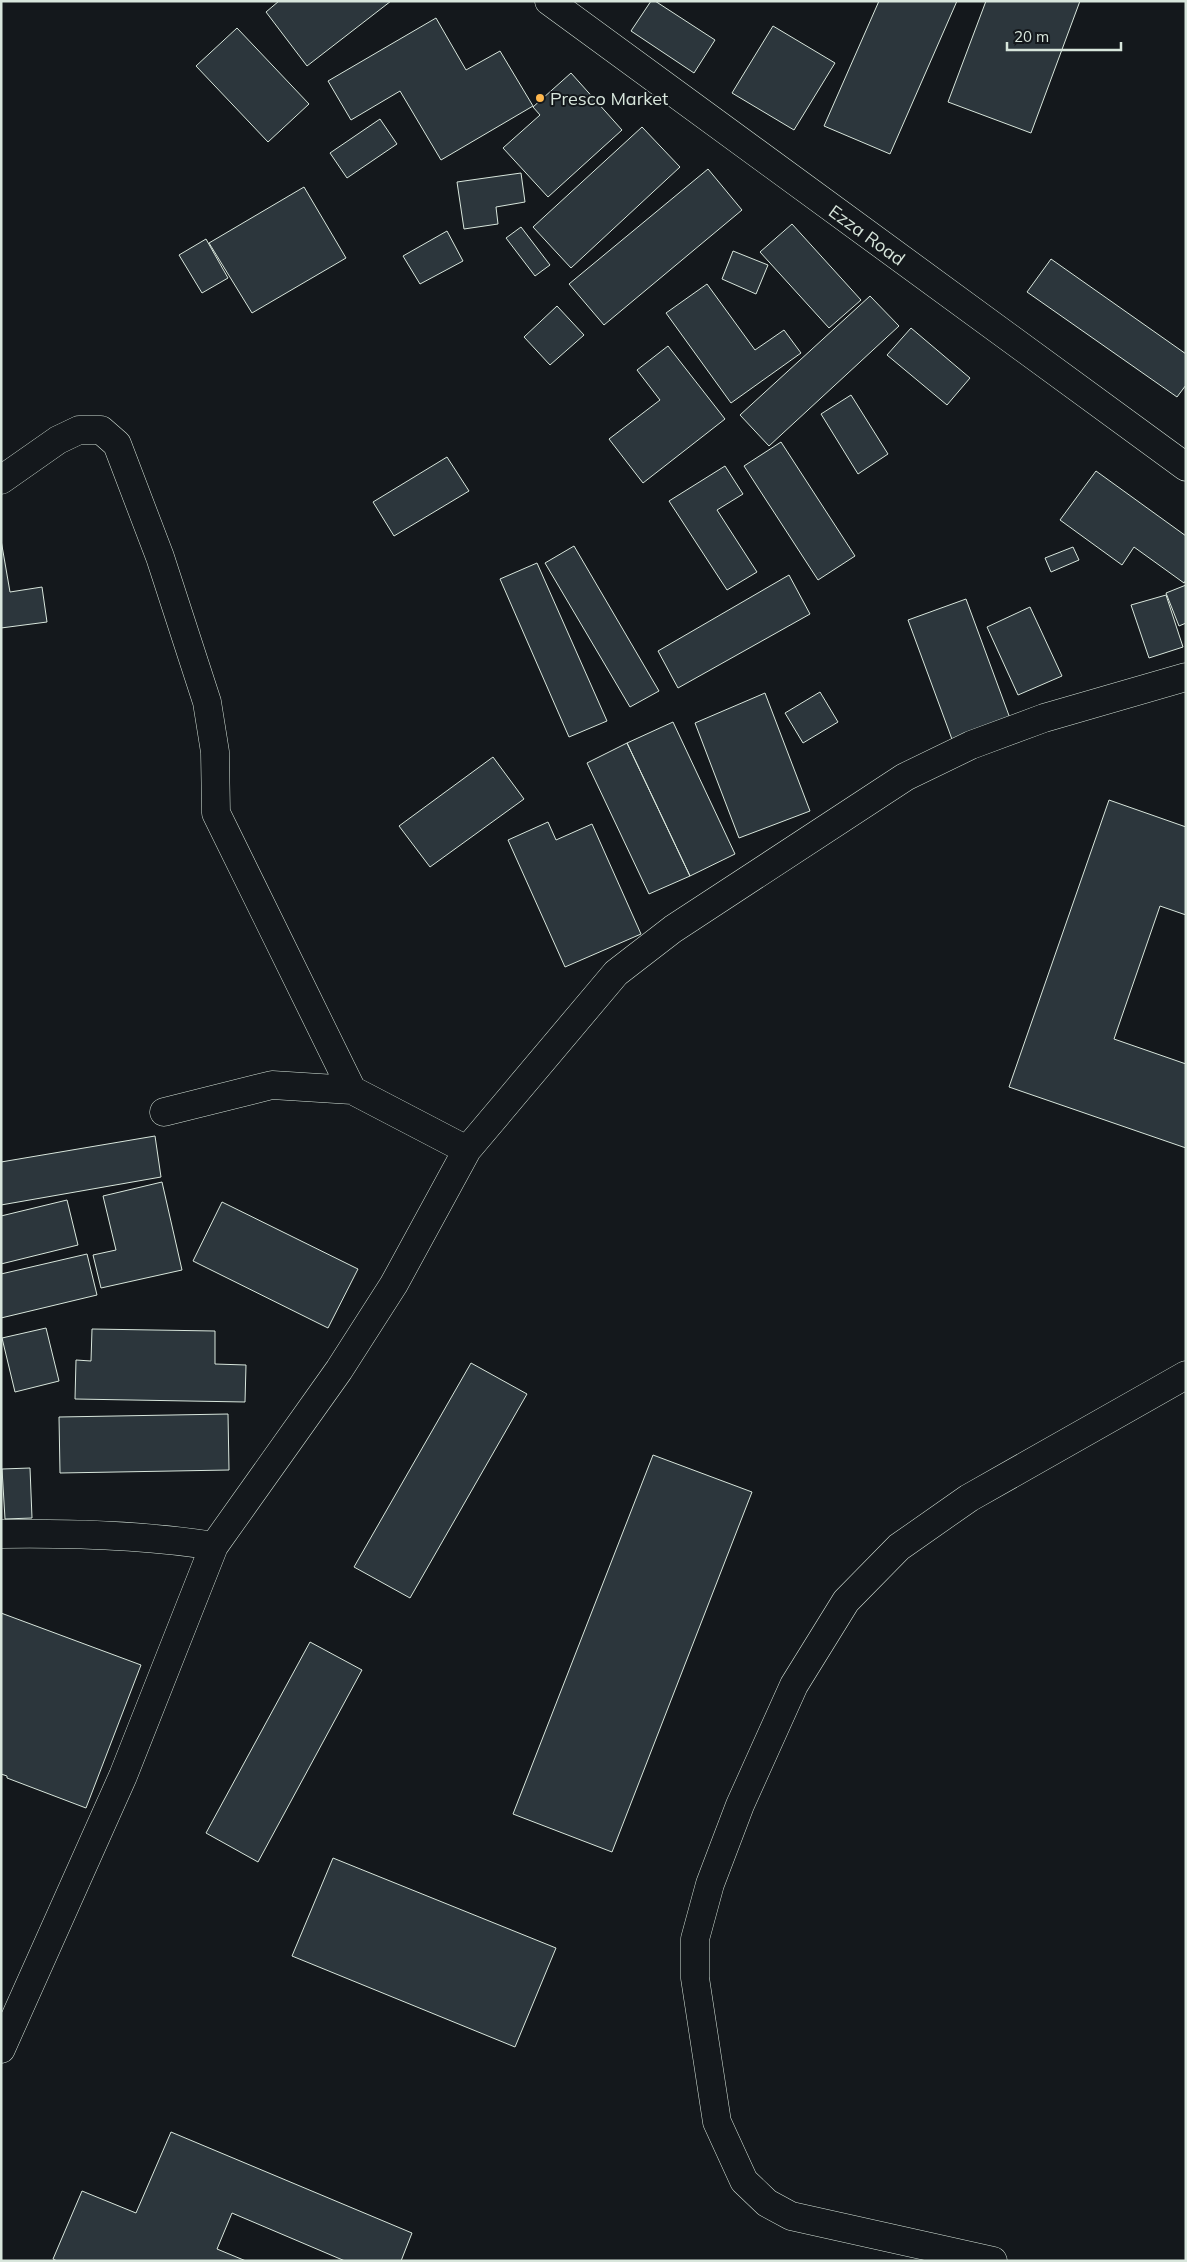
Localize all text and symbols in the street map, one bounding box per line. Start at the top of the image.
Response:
scale bar [1007,20,1121,52]
text: 20 m [1014,27,1049,46]
place label: Presco Market [550,87,668,110]
marker: Presco Market [534,92,546,104]
street label: Ezza Road [824,200,910,270]

